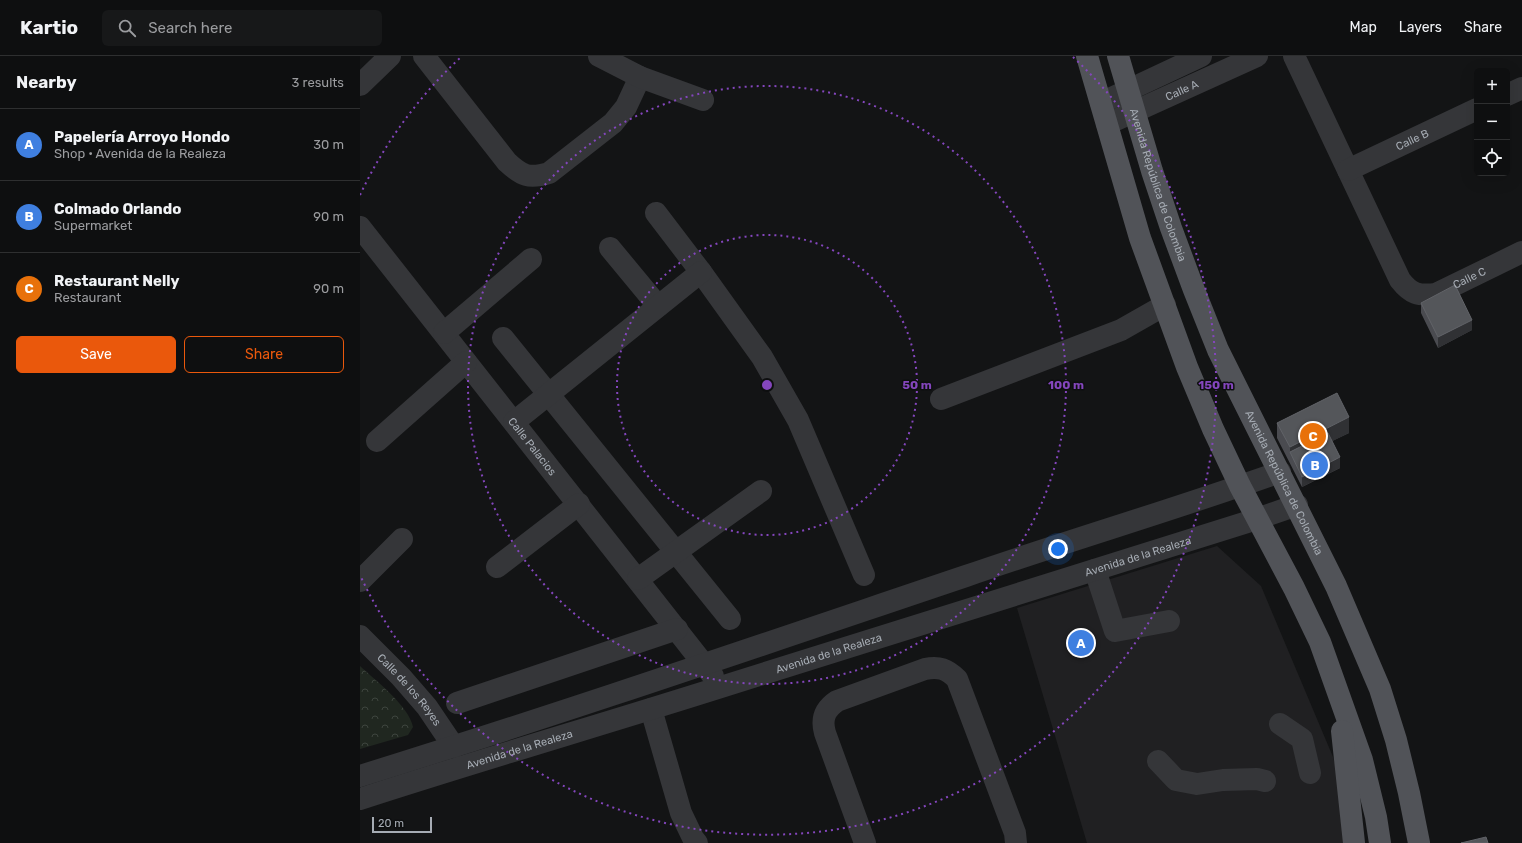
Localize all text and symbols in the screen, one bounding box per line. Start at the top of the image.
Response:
search box [102,10,382,46]
text: Kartio [20,16,78,39]
icon: search [116,17,138,39]
text: Search here [148,19,232,37]
text: Map [1350,19,1377,36]
text: Layers [1399,19,1442,36]
text: Share [1464,19,1502,36]
map controls [1474,68,1510,176]
button: + [1474,68,1510,104]
text: Nearby [16,72,77,92]
text: 3 results [292,75,344,90]
street label: Calle A [1163,77,1201,103]
button: − [1474,104,1510,140]
street label: Avenida República de Colombia [1127,107,1189,263]
street label: Calle B [1394,126,1431,153]
text: Papelería Arroyo Hondo [54,128,230,146]
text: A [24,137,34,152]
text: 30 m [313,137,344,152]
button: locate [1474,140,1510,176]
text: Shop · Avenida de la Realeza [54,146,226,161]
text: Colmado Orlando [54,200,181,218]
text: B [24,209,34,224]
text: 90 m [313,209,344,224]
text: Supermarket [54,218,132,233]
street label: Calle C [1451,264,1488,291]
text: Restaurant Nelly [54,272,179,290]
text: C [24,281,34,296]
text: 90 m [313,281,344,296]
text: Restaurant [54,290,121,305]
button: Save [16,336,176,373]
button: Share [184,336,344,373]
centre of rings [760,378,774,392]
text: 50 m [902,378,932,392]
text: 100 m [1048,378,1084,392]
text: 150 m [1198,378,1234,392]
street label: Avenida República de Colombia [1244,407,1326,557]
street label: Calle Palacios [506,415,559,478]
pin: C [1300,421,1326,451]
pin: B [1302,450,1328,480]
street label: Avenida de la Realeza [1083,534,1193,579]
your location [1048,539,1068,559]
pin: A [1068,628,1094,658]
street label: Avenida de la Realeza [774,630,883,676]
street label: Calle de los Reyes [375,651,444,728]
street label: Avenida de la Realeza [465,727,574,772]
scale bar [372,815,432,834]
text: 20 m [378,817,404,830]

